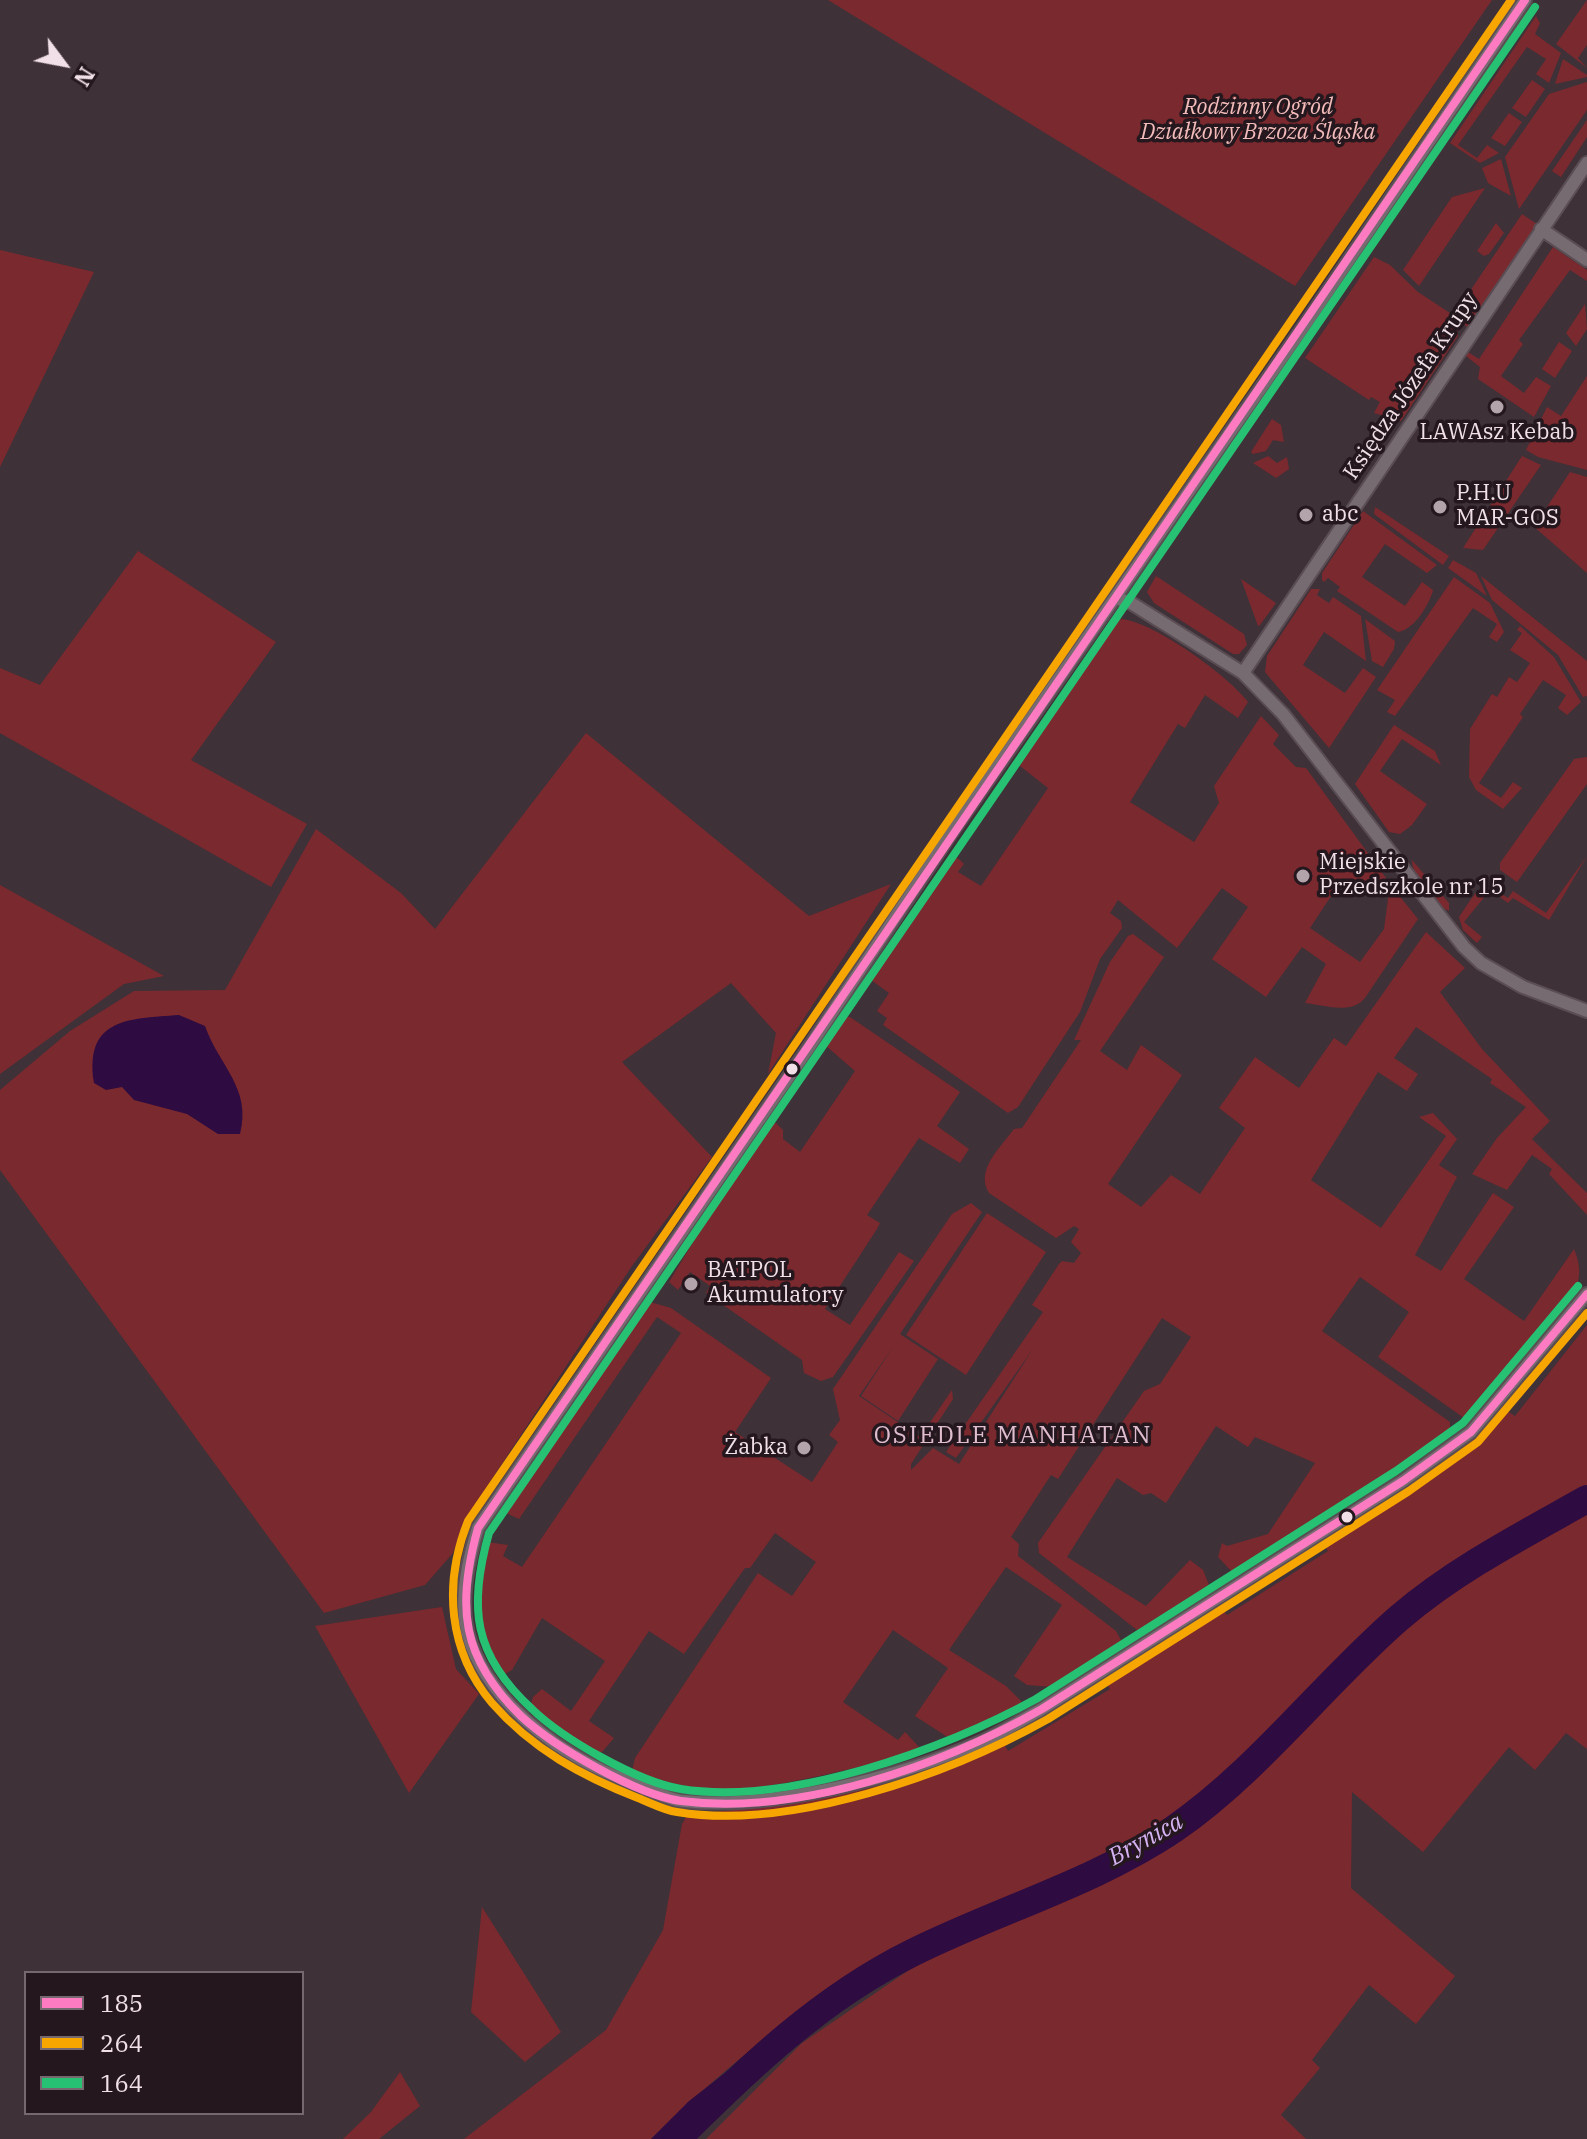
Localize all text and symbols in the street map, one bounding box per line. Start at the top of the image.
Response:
north arrow [24,24,104,104]
text: N [68,62,102,92]
park label: Rodzinny Ogród Działkowy Brzoza Śląska [1141,95,1375,146]
street label: Księdza Józefa Krupy [1338,287,1484,485]
marker: LAWAsz Kebab [1488,398,1506,416]
place label: LAWAsz Kebab [1420,420,1574,446]
place label: P.H.U MAR-GOS [1456,481,1559,532]
marker: P.H.U MAR-GOS [1431,498,1449,516]
place label: abc [1322,502,1359,528]
marker: abc [1297,506,1315,524]
place label: Miejskie Przedszkole nr 15 [1319,850,1504,902]
marker: Miejskie Przedszkole nr 15 [1294,867,1312,885]
unlabelled marker [784,1061,800,1077]
place label: BATPOL Akumulatory [707,1258,843,1310]
marker: BATPOL Akumulatory [682,1275,700,1293]
district label: OSIEDLE MANHATAN [874,1422,1152,1450]
place label: Żabka [724,1435,788,1461]
marker: Żabka [795,1439,813,1457]
unlabelled marker [1339,1509,1355,1525]
water label: Brynica [1104,1808,1188,1872]
legend [24,1971,304,2115]
text: 185 [100,1987,143,2019]
text: 264 [100,2027,143,2059]
text: 164 [100,2067,143,2099]

